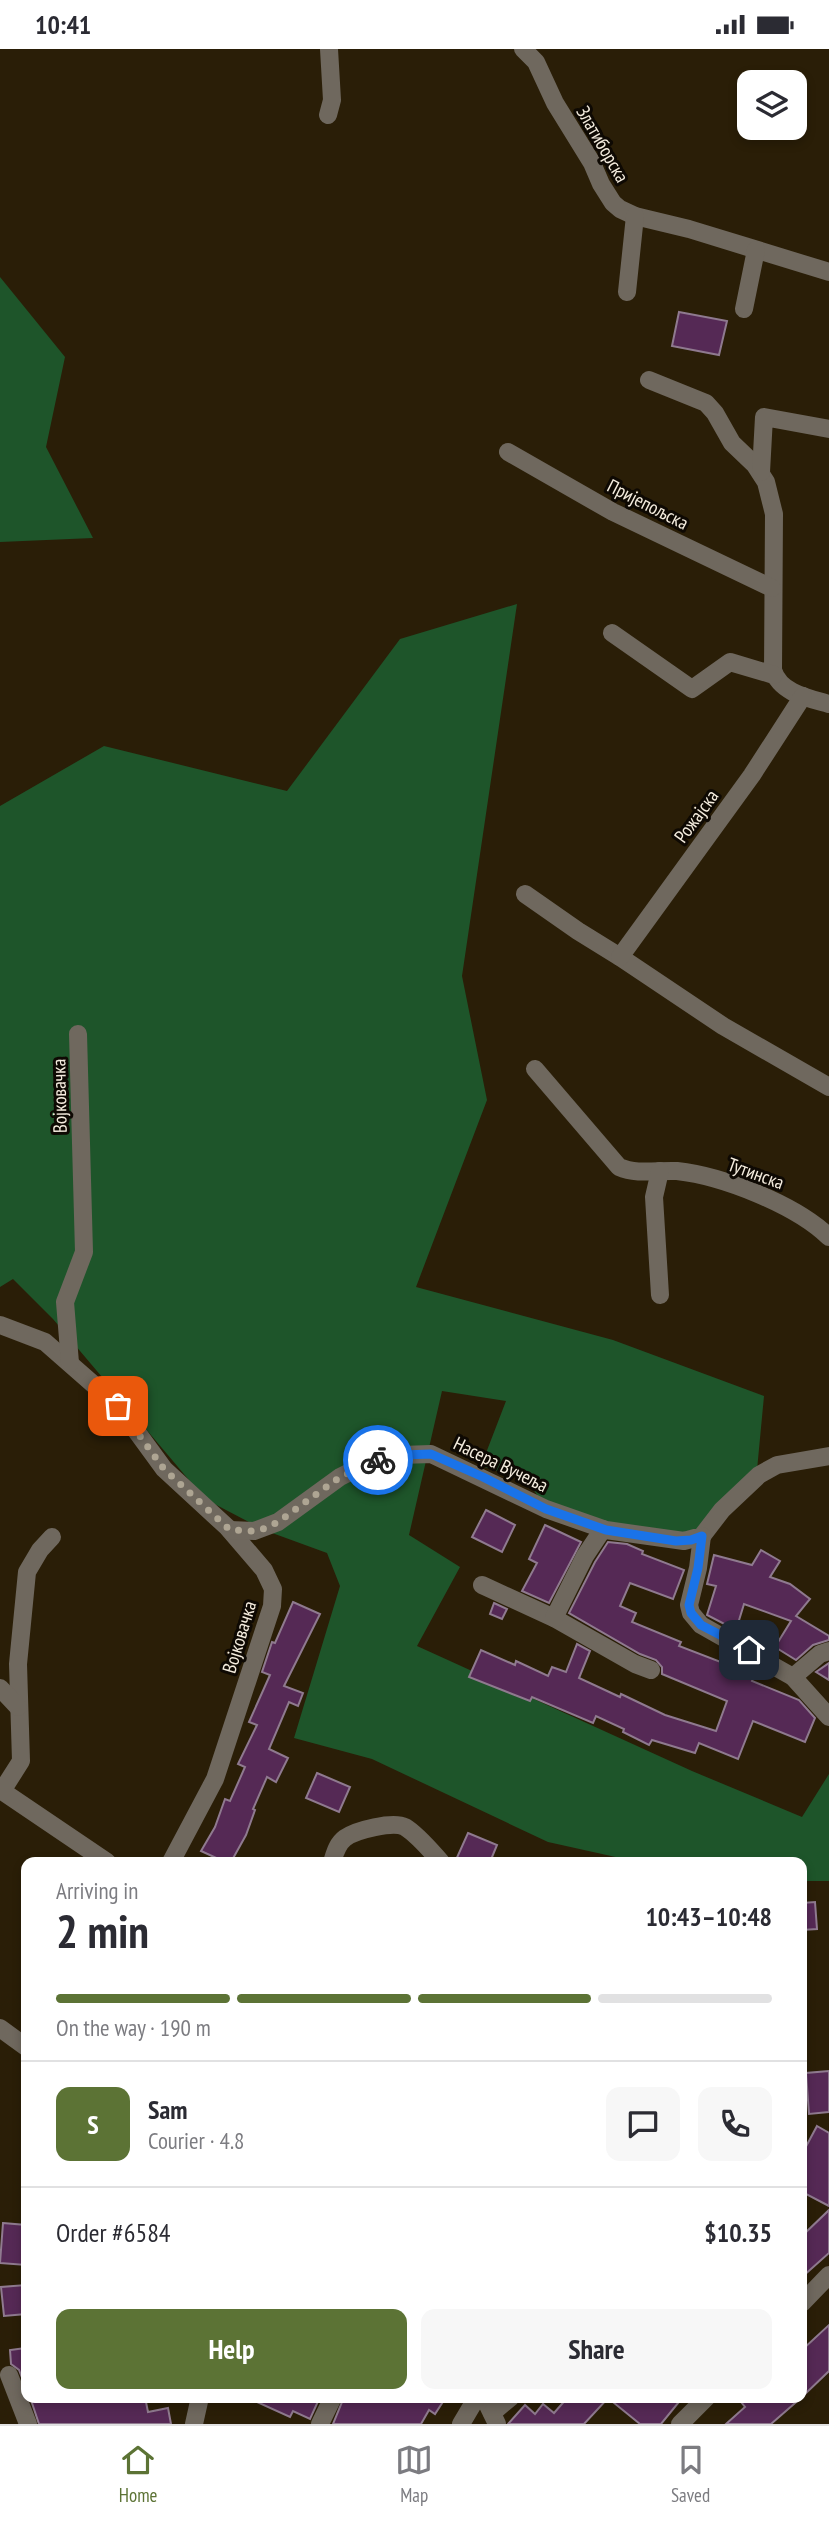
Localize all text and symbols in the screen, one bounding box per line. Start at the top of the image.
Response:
text: 10:41 [35,8,91,41]
map controls [737,70,807,140]
button: layers [737,70,807,140]
street label: Златиборска [572,101,634,187]
street label: Пријепољска [603,473,693,535]
street label: Рожајска [669,785,723,847]
street label: Војковачка [46,1059,72,1133]
street label: Тутинска [725,1152,787,1194]
pin [88,1376,148,1436]
icon: bag [99,1387,137,1425]
courier [343,1425,413,1495]
street label: Насера Вучеља [450,1431,552,1497]
icon: bike [359,1441,397,1479]
street label: Војковачка [217,1598,261,1676]
pin [719,1620,779,1680]
icon: home [730,1631,768,1669]
text: Arriving in [56,1876,138,1905]
text: 10:43–10:48 [645,1900,772,1933]
text: 2 min [56,1901,149,1961]
text: On the way · 190 m [56,2013,211,2042]
button: chat [606,2087,680,2161]
button: phone [698,2087,772,2161]
text: Sam [148,2093,187,2126]
text: S [87,2108,99,2141]
text: Courier · 4.8 [148,2126,244,2155]
text: Order #6584 [56,2216,171,2249]
text: $10.35 [704,2216,772,2249]
button: Help [56,2309,407,2389]
button: Share [421,2309,772,2389]
tab: Home [119,2441,157,2507]
tab: Map [395,2441,433,2507]
tab: Saved [671,2441,710,2507]

